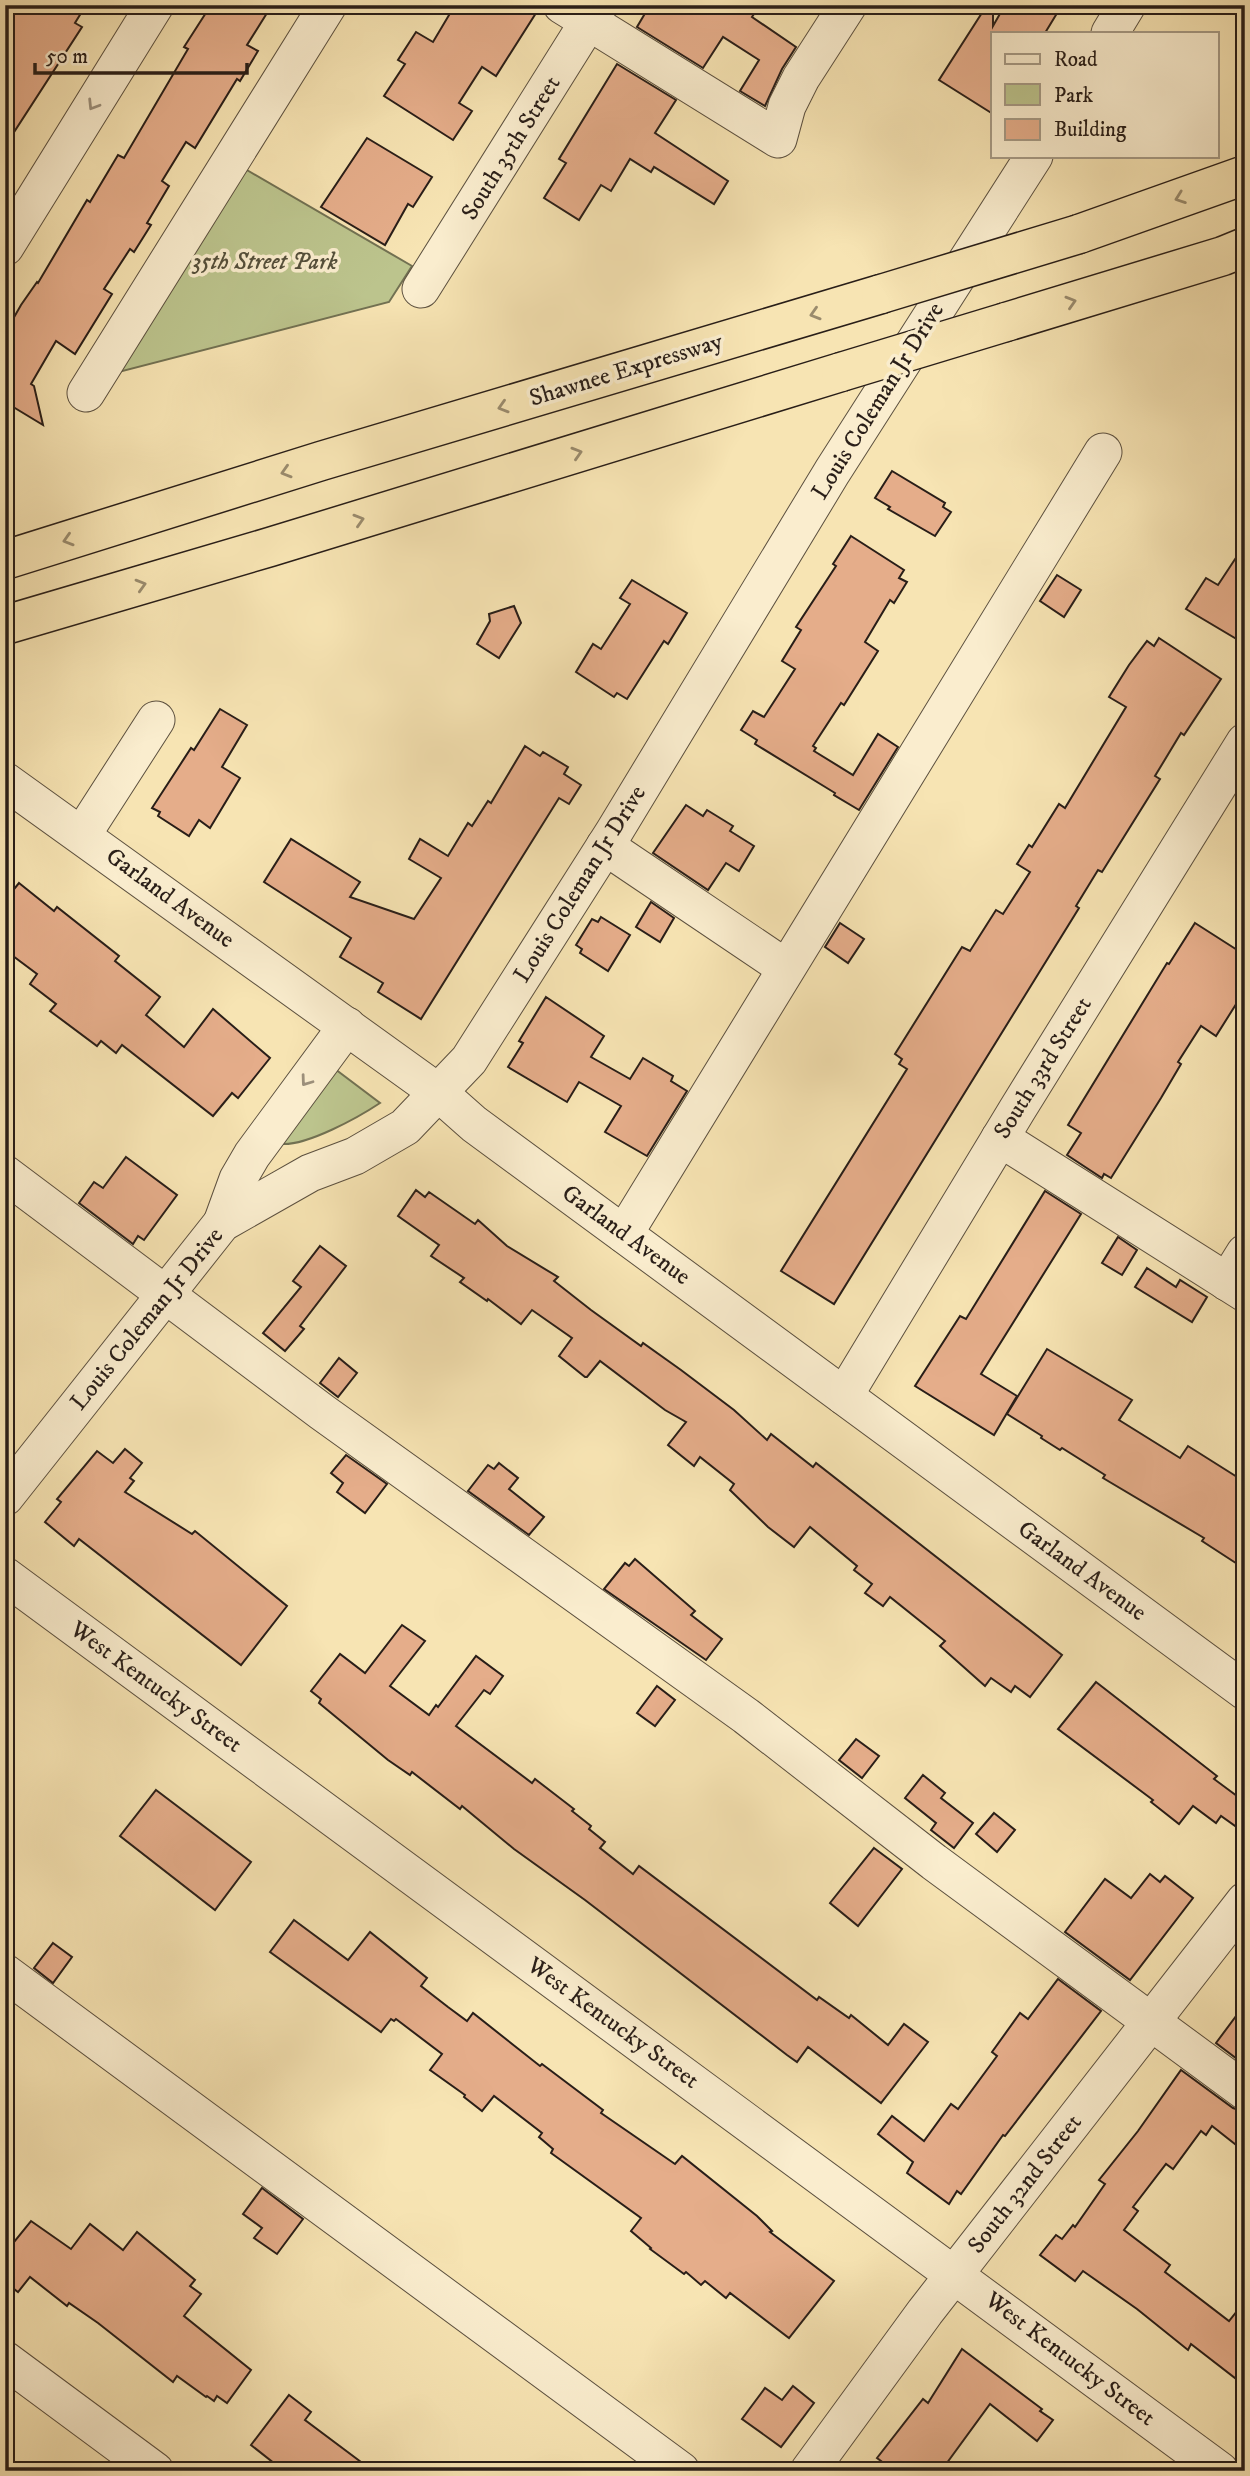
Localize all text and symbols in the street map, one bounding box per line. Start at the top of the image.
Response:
scale bar [35,32,247,76]
legend [991,32,1218,158]
text: 50 m [46,44,88,70]
text: Road [1054,47,1098,73]
street label: South 35th Street [455,70,567,226]
text: Park [1054,83,1094,109]
one-way arrow [89,97,102,110]
text: Building [1054,117,1127,143]
one-way arrow [1175,190,1187,204]
park label: 35th Street Park [191,247,338,277]
one-way arrow [1064,296,1076,311]
street label: Louis Coleman Jr Drive [805,297,951,505]
one-way arrow [810,305,822,320]
street label: Shawnee Expressway [526,326,727,414]
one-way arrow [498,398,510,413]
one-way arrow [570,447,582,462]
one-way arrow [280,464,292,479]
one-way arrow [353,513,365,528]
one-way arrow [63,532,75,547]
one-way arrow [135,579,147,594]
street label: Louis Coleman Jr Drive [507,780,653,988]
street label: Garland Avenue [100,841,240,955]
street label: South 33rd Street [987,991,1099,1145]
one-way arrow [302,1073,314,1086]
street label: Garland Avenue [556,1178,696,1292]
street label: Louis Coleman Jr Drive [64,1221,230,1417]
street label: Garland Avenue [1012,1514,1152,1628]
street label: West Kentucky Street [63,1614,248,1760]
street label: West Kentucky Street [520,1950,705,2096]
street label: South 32nd Street [961,2108,1089,2260]
street label: West Kentucky Street [978,2285,1161,2433]

